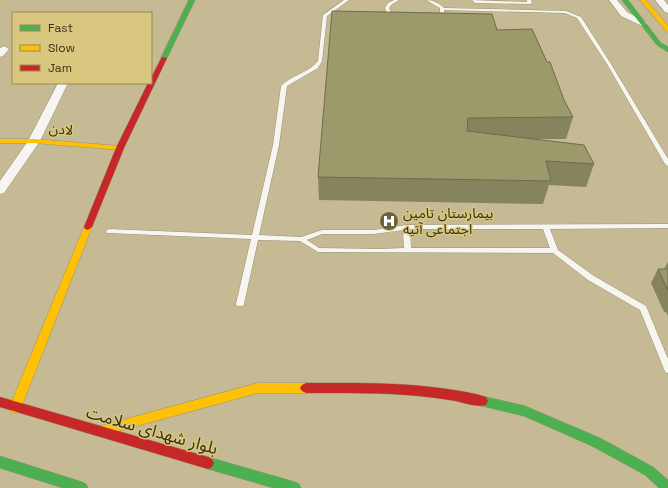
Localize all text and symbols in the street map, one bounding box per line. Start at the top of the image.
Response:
legend [12,12,152,84]
text: Fast [48,20,73,36]
text: Slow [48,40,75,56]
text: Jam [48,60,72,76]
street label: لادن [48,119,74,139]
place label: بیمارستان تامین اجتماعی آتیه [403,204,494,238]
hospital icon: بیمارستان تامین اجتماعی آتیه [378,210,400,232]
street label: بلوار شهدای سلامت [84,401,220,459]

